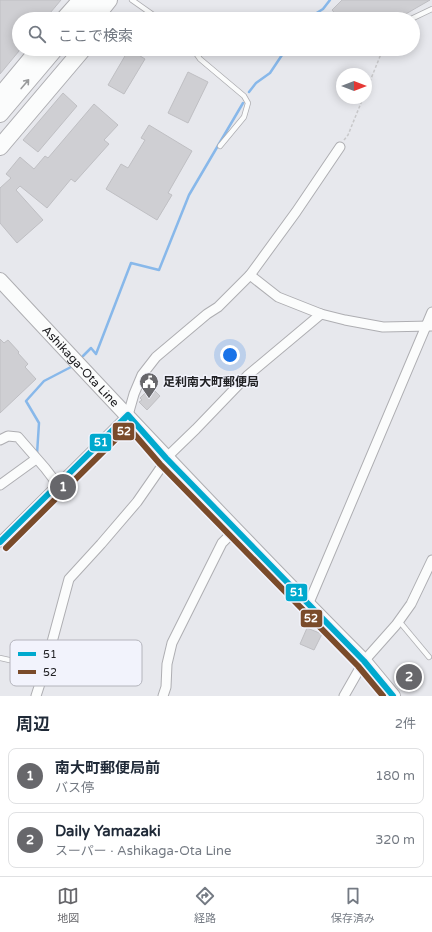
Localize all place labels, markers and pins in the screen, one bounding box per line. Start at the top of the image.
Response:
public building icon: 足利南大町郵便局 [138,371,160,399]
place label: 足利南大町郵便局 [163,375,259,389]
pin: 1 [50,472,76,502]
pin: 2 [396,662,422,692]

